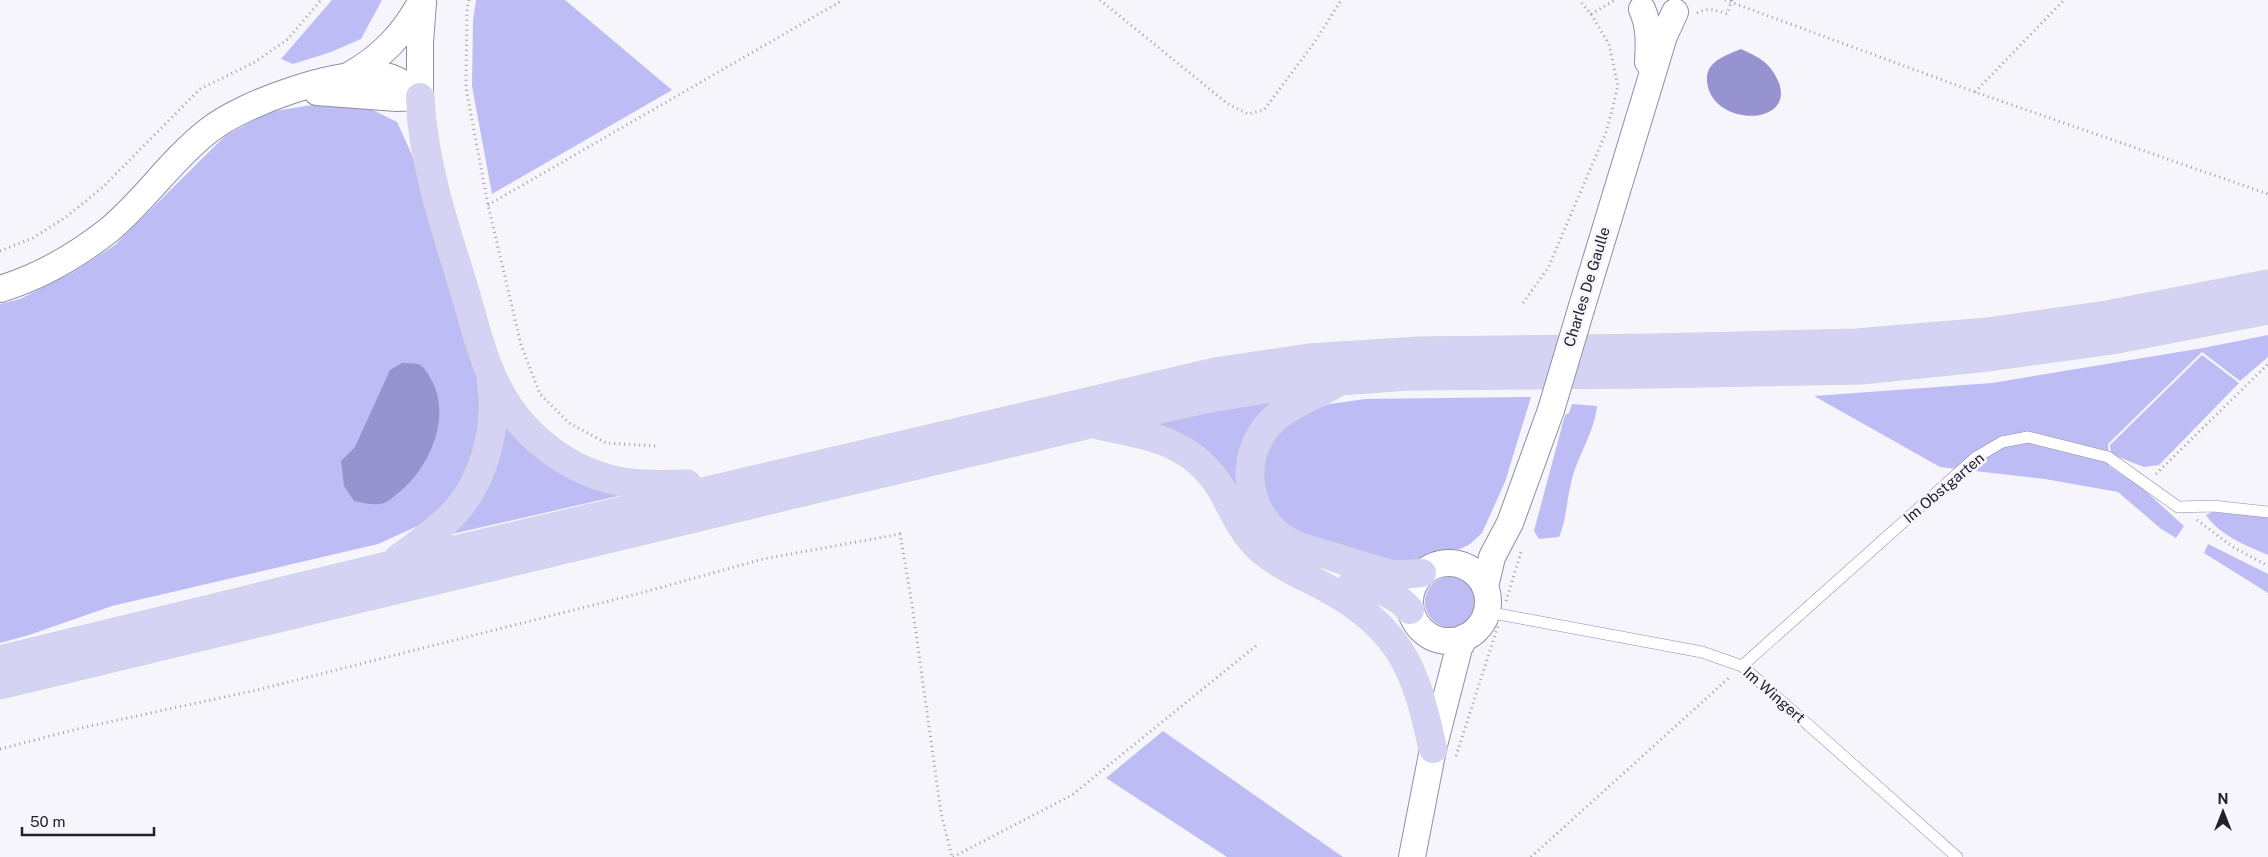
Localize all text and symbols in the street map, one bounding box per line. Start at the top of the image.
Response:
street label: Charles De Gaulle [1560,225,1613,349]
street label: Im Obstgarten [1900,449,1987,526]
street label: Im Wingert [1740,663,1809,726]
north arrow [2198,787,2248,837]
text: N [2218,791,2228,807]
scale bar [22,804,155,836]
text: 50 m [30,813,65,830]

